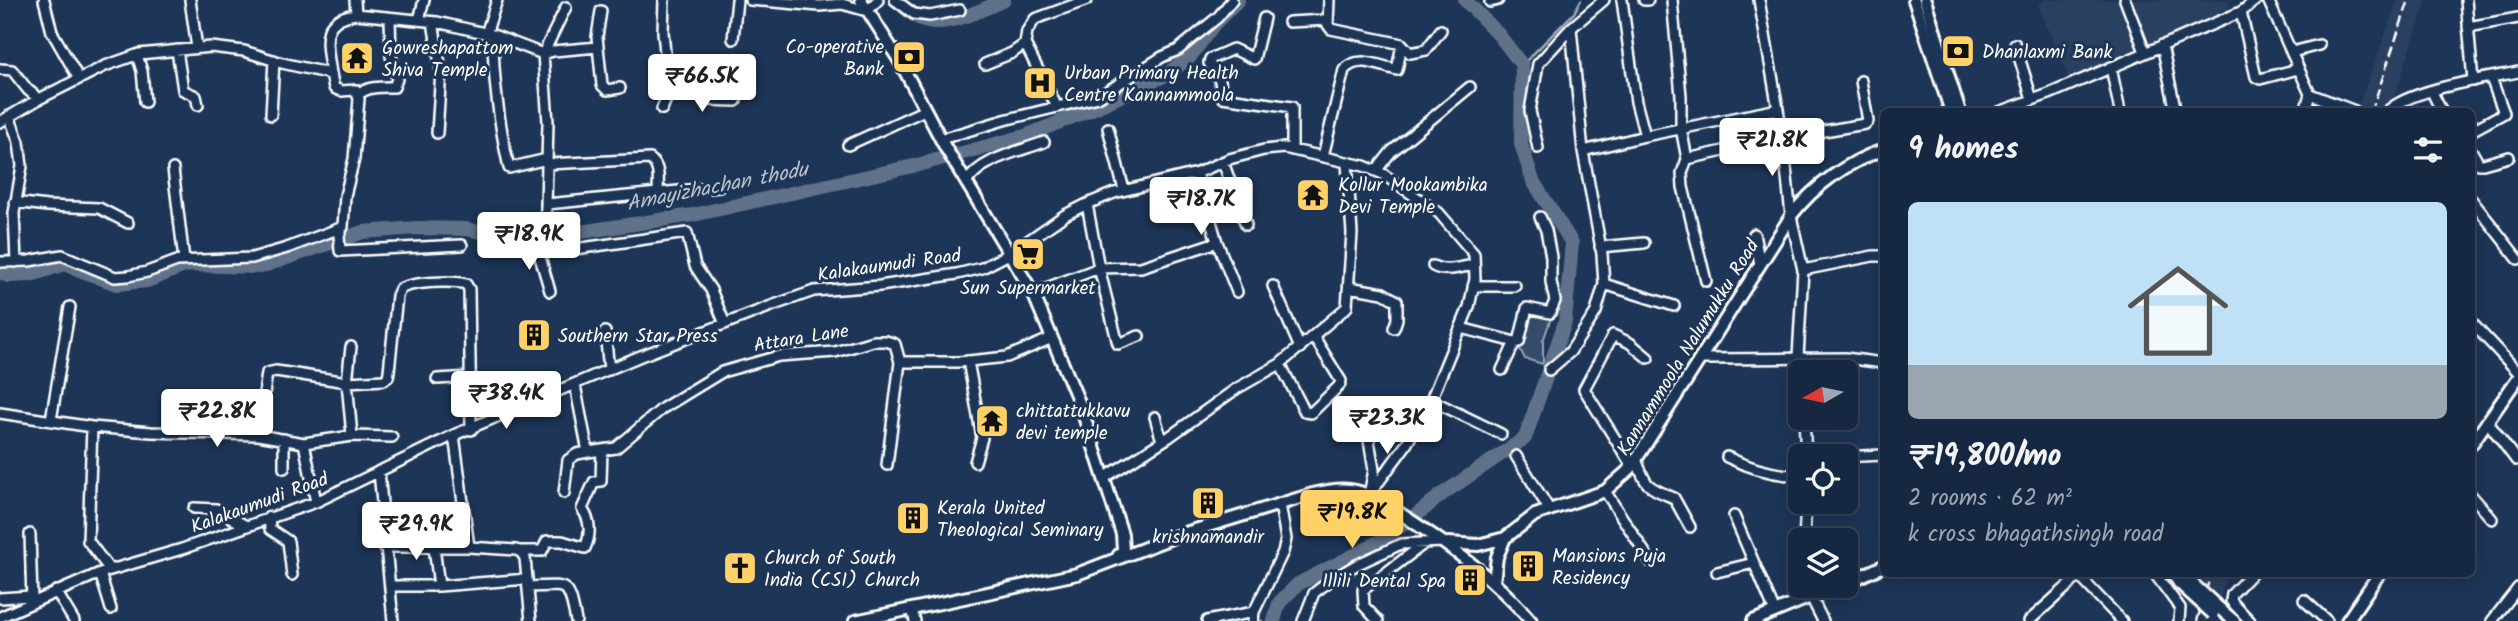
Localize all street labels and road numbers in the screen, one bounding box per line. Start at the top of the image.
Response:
street label: Kannammoola Nalumukku Road [1610,233,1768,462]
street label: Kalakaumudi Road [816,241,963,291]
street label: Attara Lane [752,317,851,361]
street label: Kalakaumudi Road [187,465,333,543]

